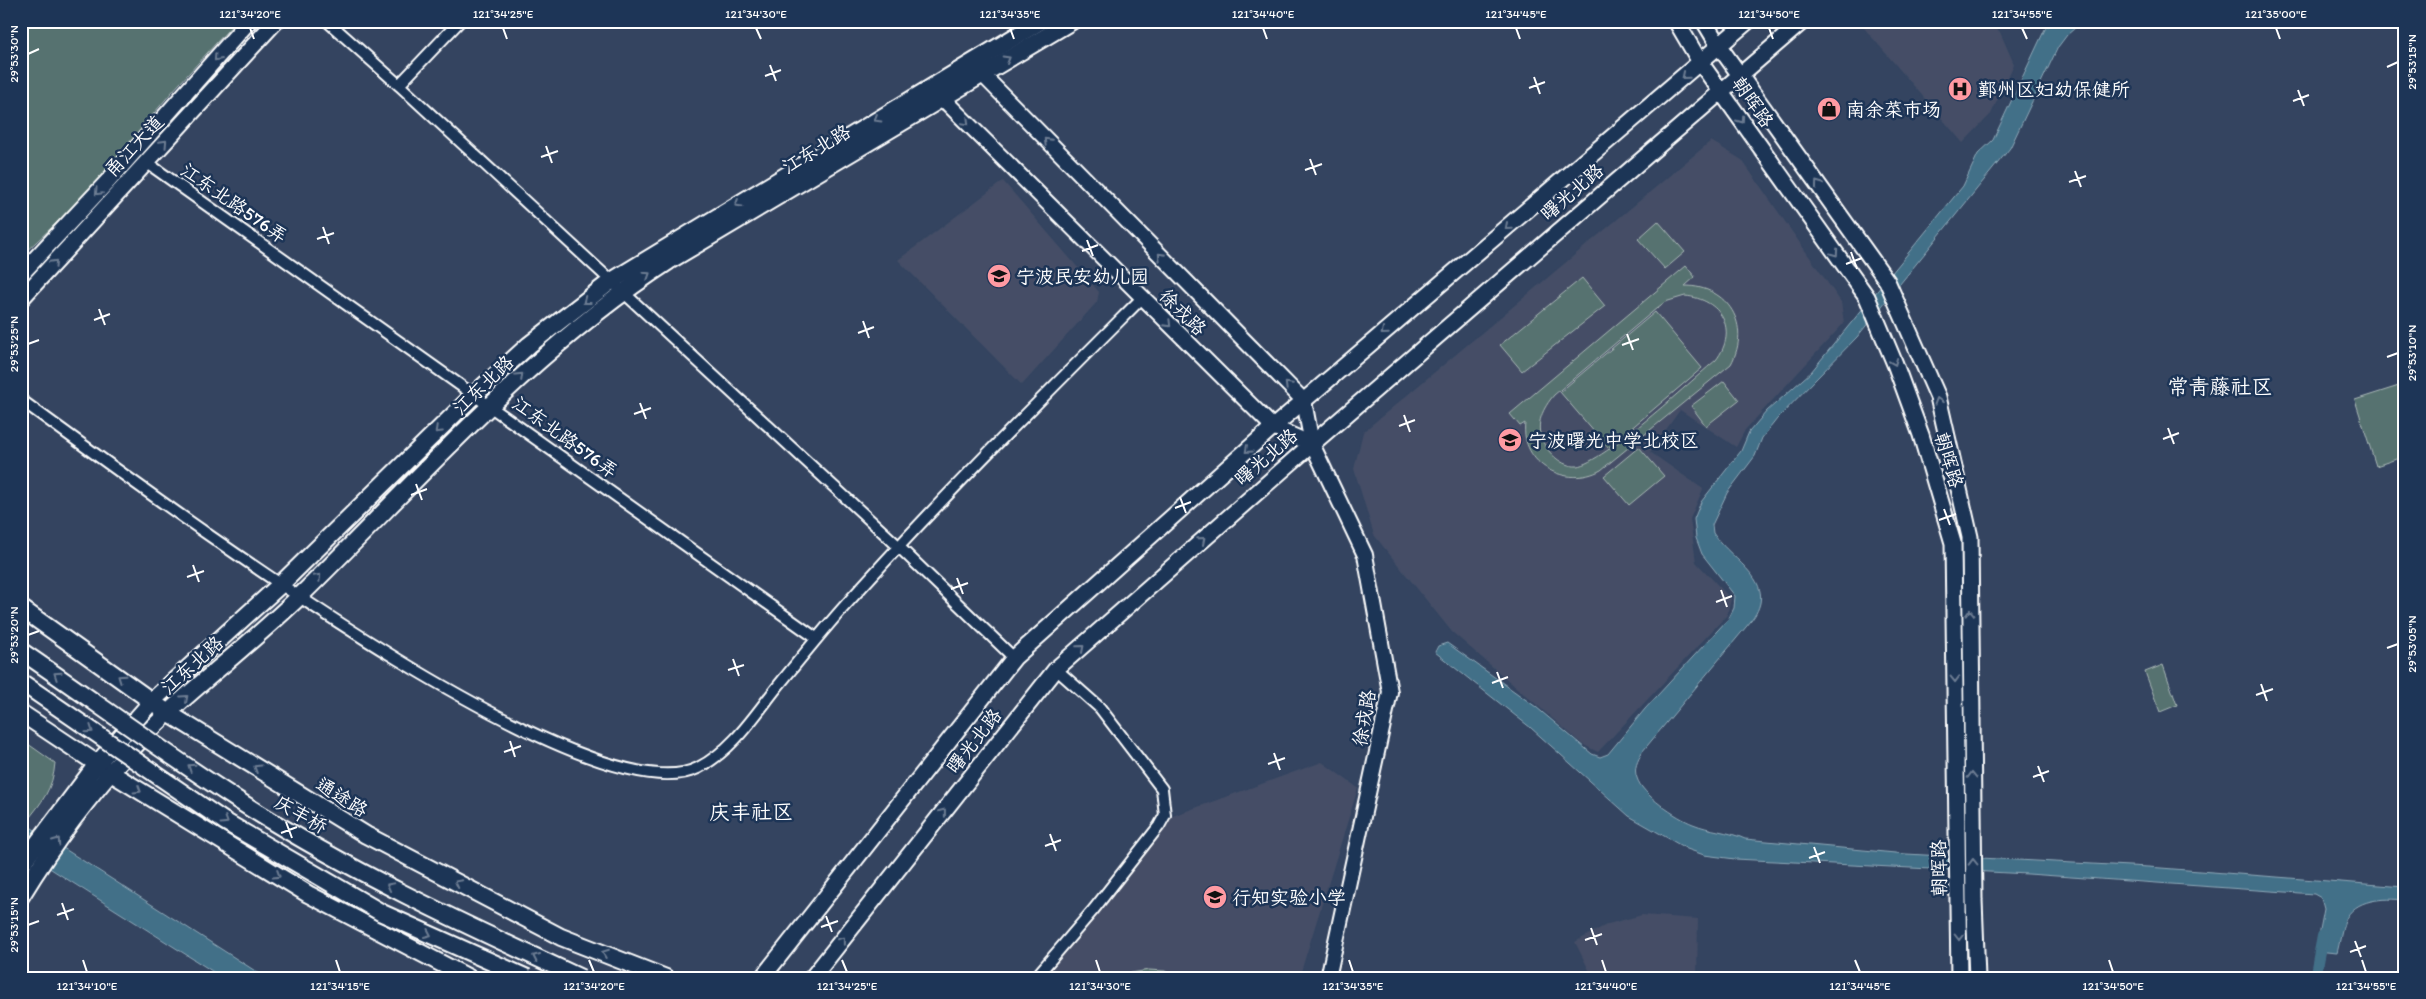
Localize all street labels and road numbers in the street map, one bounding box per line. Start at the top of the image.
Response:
street label: 朝晖路 [1727,72,1779,132]
street label: 甬江大道 [100,110,168,182]
street label: 江东北路 [777,120,855,178]
street label: 江东北路576弄 [176,158,292,248]
street label: 曙光北路 [1536,158,1608,226]
street label: 徐戎路 [1155,284,1211,340]
street label: 江东北路 [448,350,518,420]
street label: 江东北路576弄 [508,391,622,483]
street label: 曙光北路 [1230,423,1302,491]
street label: 朝晖路 [1930,429,1968,491]
street label: 江东北路 [156,631,228,699]
street label: 徐戎路 [1348,688,1380,748]
street label: 曙光北路 [942,704,1006,778]
street label: 通途路 [312,772,372,822]
street label: 庆丰桥 [271,790,331,838]
street label: 朝晖路 [1927,839,1951,897]

